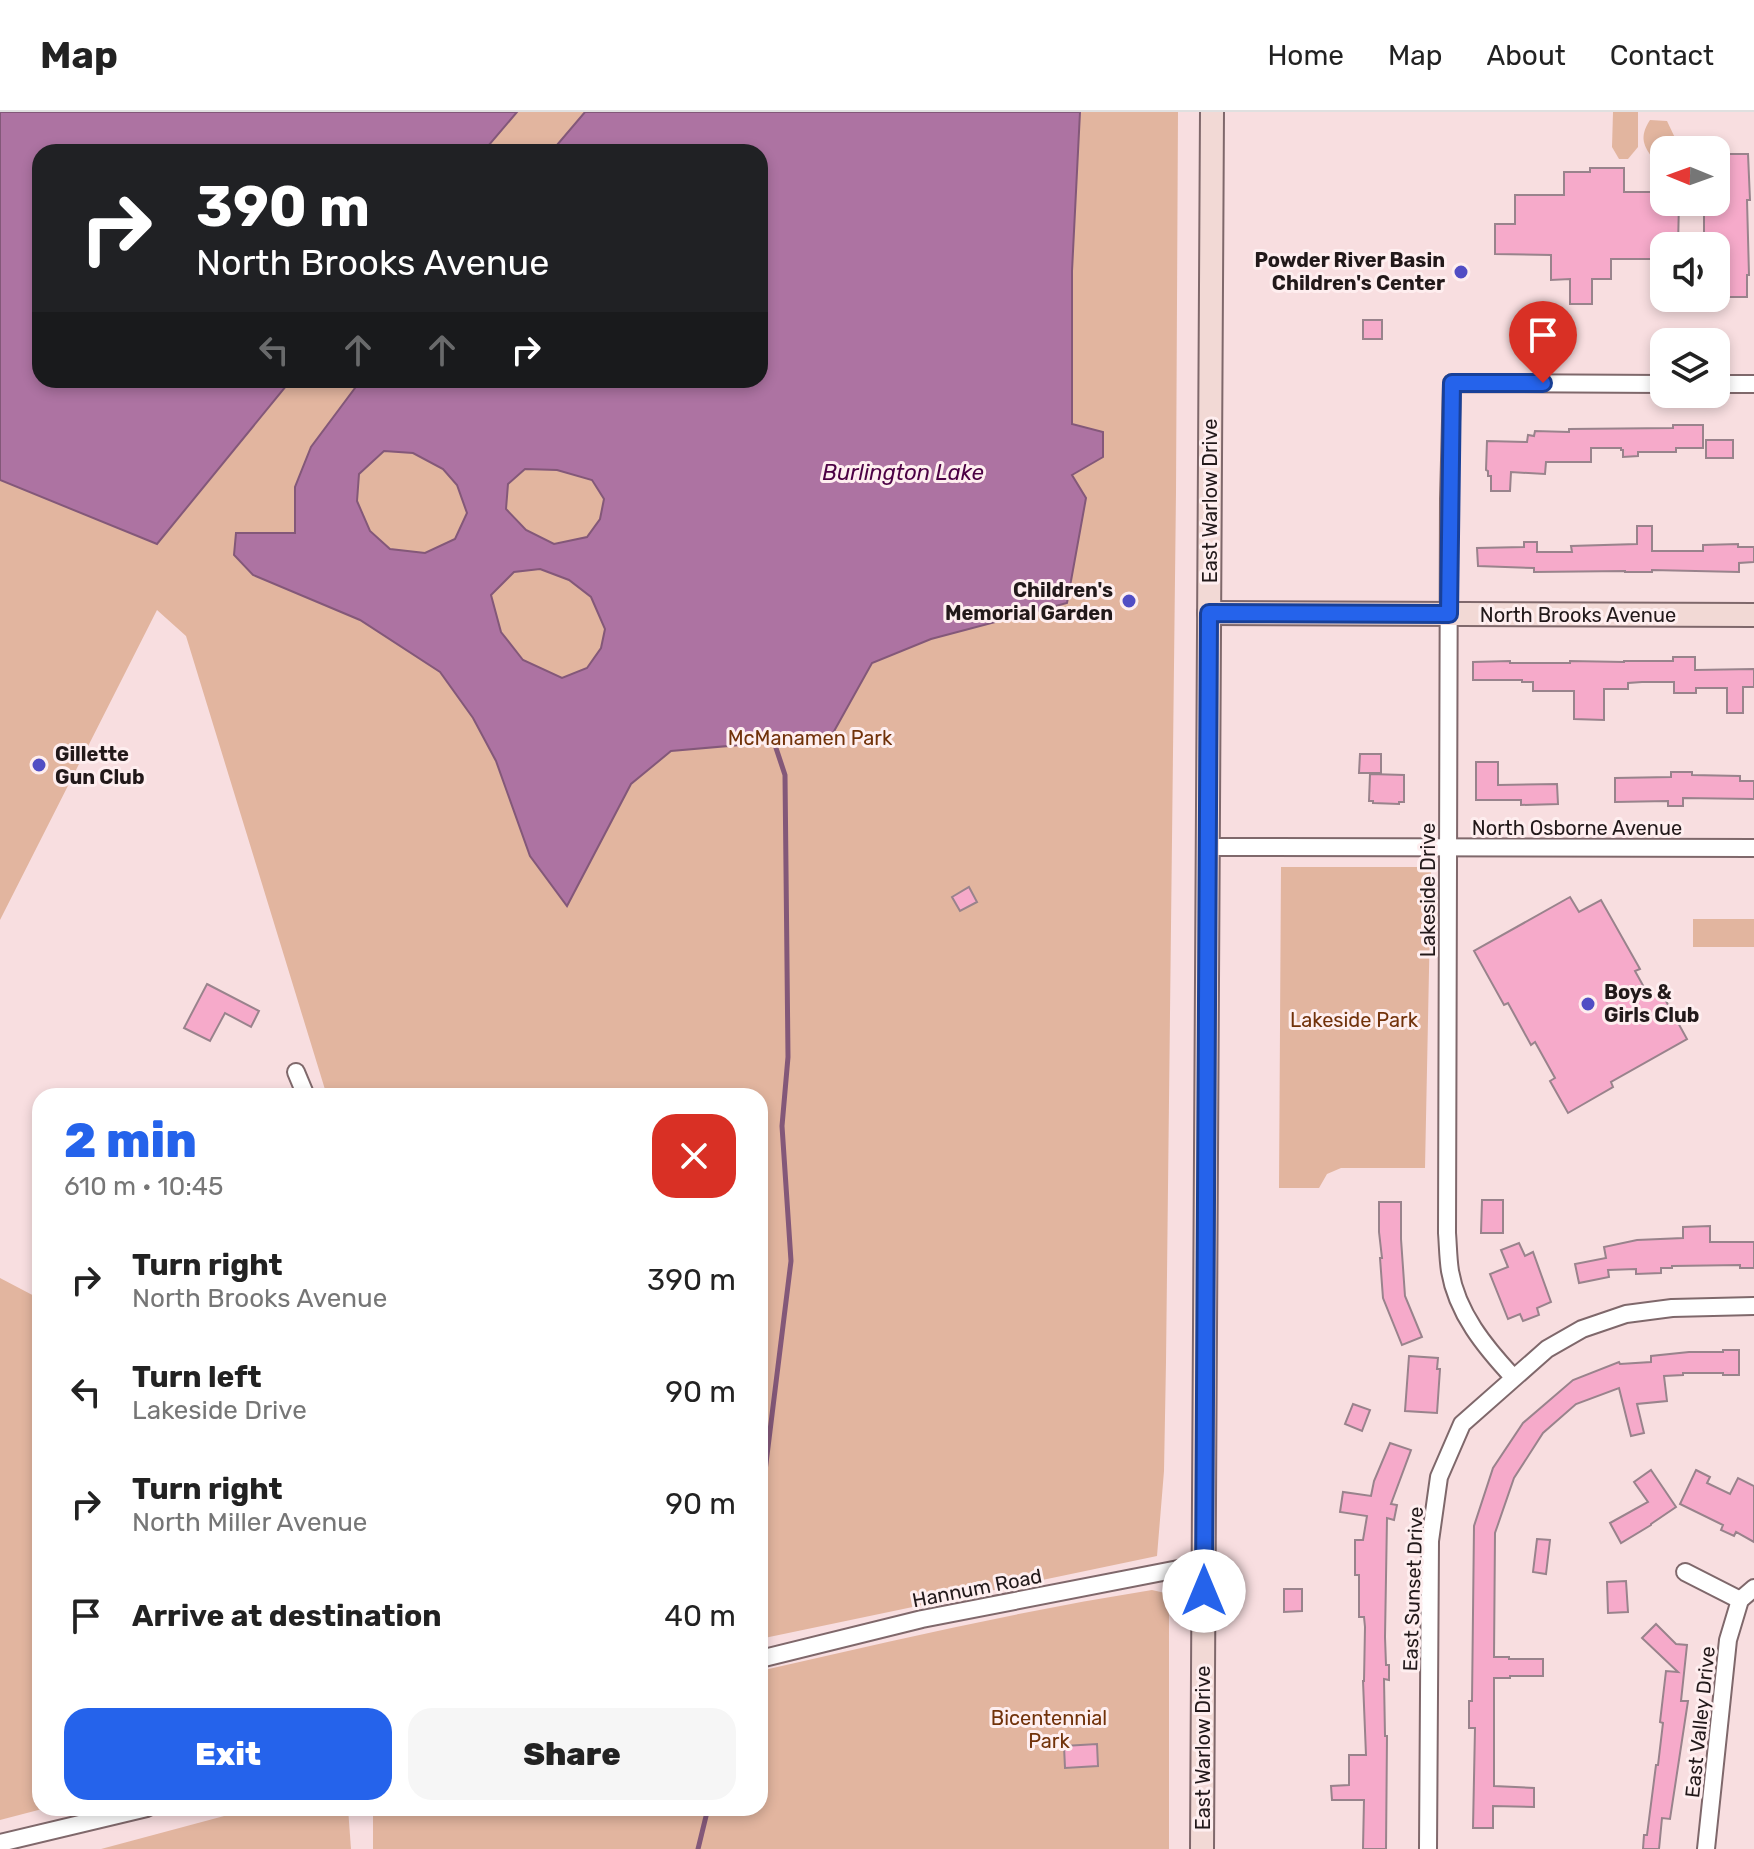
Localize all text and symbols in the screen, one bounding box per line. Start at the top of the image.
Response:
text: Map [40,32,118,78]
text: Home [1267,39,1344,72]
text: Map [1388,39,1442,72]
text: About [1486,39,1566,72]
text: Contact [1610,39,1714,72]
north arrow [1650,136,1730,216]
map controls [1650,136,1730,408]
text: 390 m [196,174,370,240]
icon: right [64,176,168,280]
button: sound [1650,232,1730,312]
text: North Brooks Avenue [196,241,549,284]
place label: Powder River Basin Children's Center [1254,248,1445,295]
marker: Powder River Basin Children's Center [1452,263,1470,281]
pin [1509,301,1577,383]
icon: arrive [1521,313,1565,357]
icon: left [252,328,296,372]
icon: ahead [336,328,380,372]
icon: ahead [420,328,464,372]
icon: right [504,328,548,372]
button: layers [1650,328,1730,408]
street label: East Warlow Drive [1198,419,1222,583]
water label: Burlington Lake [822,459,984,486]
place label: Children's Memorial Garden [945,578,1113,625]
marker: Children's Memorial Garden [1120,592,1138,610]
street label: North Brooks Avenue [1480,603,1676,627]
park label: McManamen Park [728,726,893,750]
place label: Gillette Gun Club [55,742,145,789]
marker: Gillette Gun Club [30,756,48,774]
street label: North Osborne Avenue [1472,816,1682,840]
street label: Lakeside Drive [1416,823,1440,957]
place label: Boys & Girls Club [1604,980,1699,1027]
marker: Boys & Girls Club [1579,995,1597,1013]
park label: Lakeside Park [1290,1008,1419,1032]
text: 2 min [64,1112,197,1169]
button: close [652,1114,736,1198]
text: 610 m · 10:45 [64,1171,223,1202]
text: Turn right [132,1247,283,1283]
icon: right [64,1258,108,1302]
text: 390 m [647,1262,736,1298]
text: North Brooks Avenue [132,1283,387,1314]
text: Turn left [132,1359,262,1395]
icon: left [64,1370,108,1414]
text: 90 m [665,1374,736,1410]
text: Lakeside Drive [132,1395,307,1426]
text: Turn right [132,1471,283,1507]
icon: right [64,1482,108,1526]
text: 90 m [665,1486,736,1522]
street label: East Sunset Drive [1398,1506,1428,1672]
text: North Miller Avenue [132,1507,367,1538]
position arrow [1162,1549,1246,1633]
street label: Hannum Road [910,1564,1044,1612]
icon: arrive [64,1594,108,1638]
text: Arrive at destination [132,1598,442,1634]
text: 40 m [664,1598,736,1634]
street label: East Valley Drive [1680,1645,1720,1799]
street label: East Warlow Drive [1191,1666,1215,1830]
park label: Bicentennial Park [991,1706,1107,1753]
button: Exit [64,1708,392,1800]
button: Share [408,1708,736,1800]

